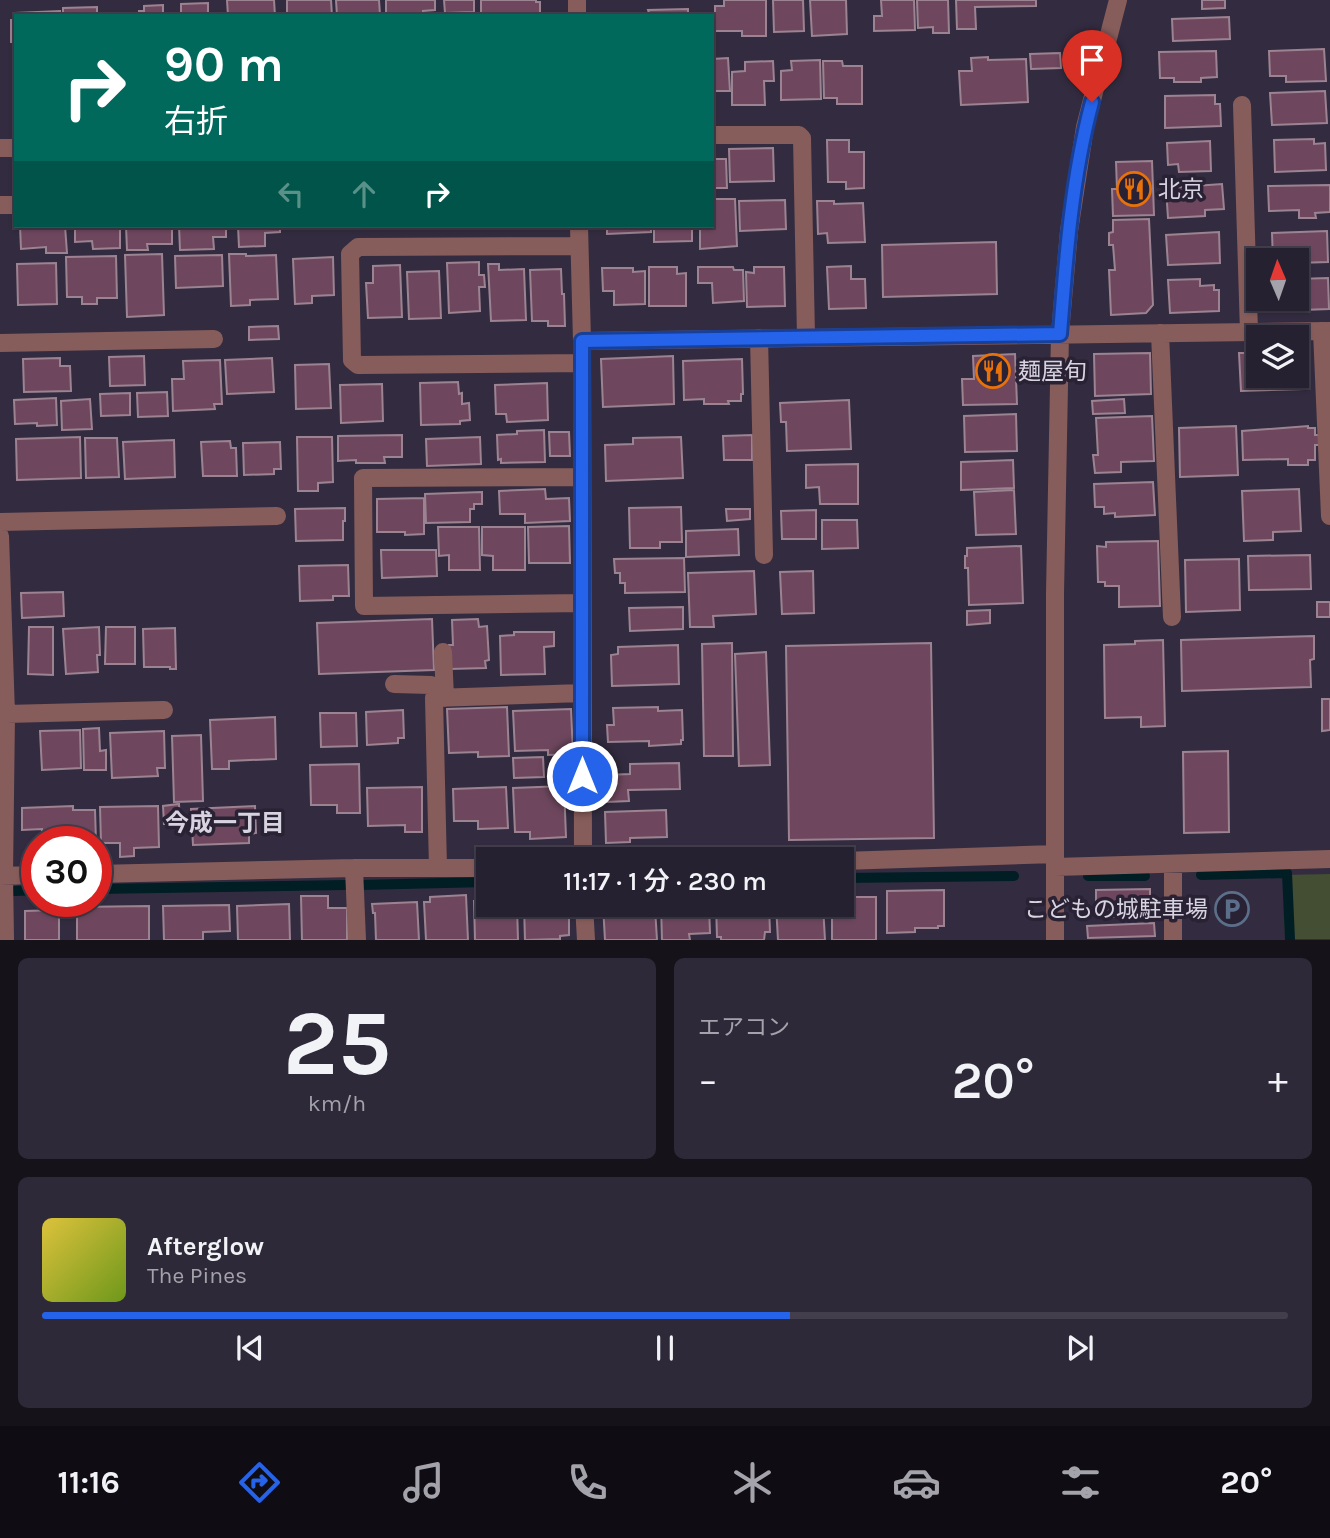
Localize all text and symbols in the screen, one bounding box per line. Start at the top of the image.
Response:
pin [1062,30,1122,102]
text: 90 m [164,36,284,93]
icon: arrive [1073,41,1111,79]
icon: right [49,42,140,133]
text: 右折 [164,103,228,140]
restaurant icon: 北京 [1115,170,1153,208]
icon: left [272,175,310,213]
icon: ahead [345,175,383,213]
icon: right [418,175,456,213]
place label: 北京 [1158,176,1204,203]
north arrow [1246,248,1309,312]
map controls [1246,248,1309,388]
button: layers [1246,325,1309,388]
restaurant icon: 麺屋旬 [974,352,1012,390]
place label: 麺屋旬 [1018,358,1087,385]
position arrow [545,739,619,813]
district label: 今成一丁目 [165,809,285,837]
speed limit sign: 30 [21,826,112,917]
text: 11:17 · 1 分 · 230 m [563,866,767,897]
parking icon: こどもの城駐車場 [1213,890,1251,928]
place label: こどもの城駐車場 [1024,896,1208,923]
text: 25 [283,991,391,1097]
text: エアコン [698,1014,790,1041]
text: 20° [952,1050,1034,1111]
text: − [698,1058,718,1103]
text: + [1268,1058,1288,1103]
text: km/h [308,1090,366,1117]
text: Afterglow [147,1231,264,1262]
text: The Pines [147,1262,247,1289]
icon: previous [231,1329,269,1367]
icon: pause [646,1329,684,1367]
icon: next [1061,1329,1099,1367]
icon: directions [235,1458,284,1507]
icon: music [399,1458,448,1507]
icon: phone [563,1458,612,1507]
icon: climate [728,1458,777,1507]
icon: car [892,1458,941,1507]
icon: filters [1056,1458,1105,1507]
text: 11:16 [58,1464,120,1501]
text: 20° [1220,1464,1272,1501]

